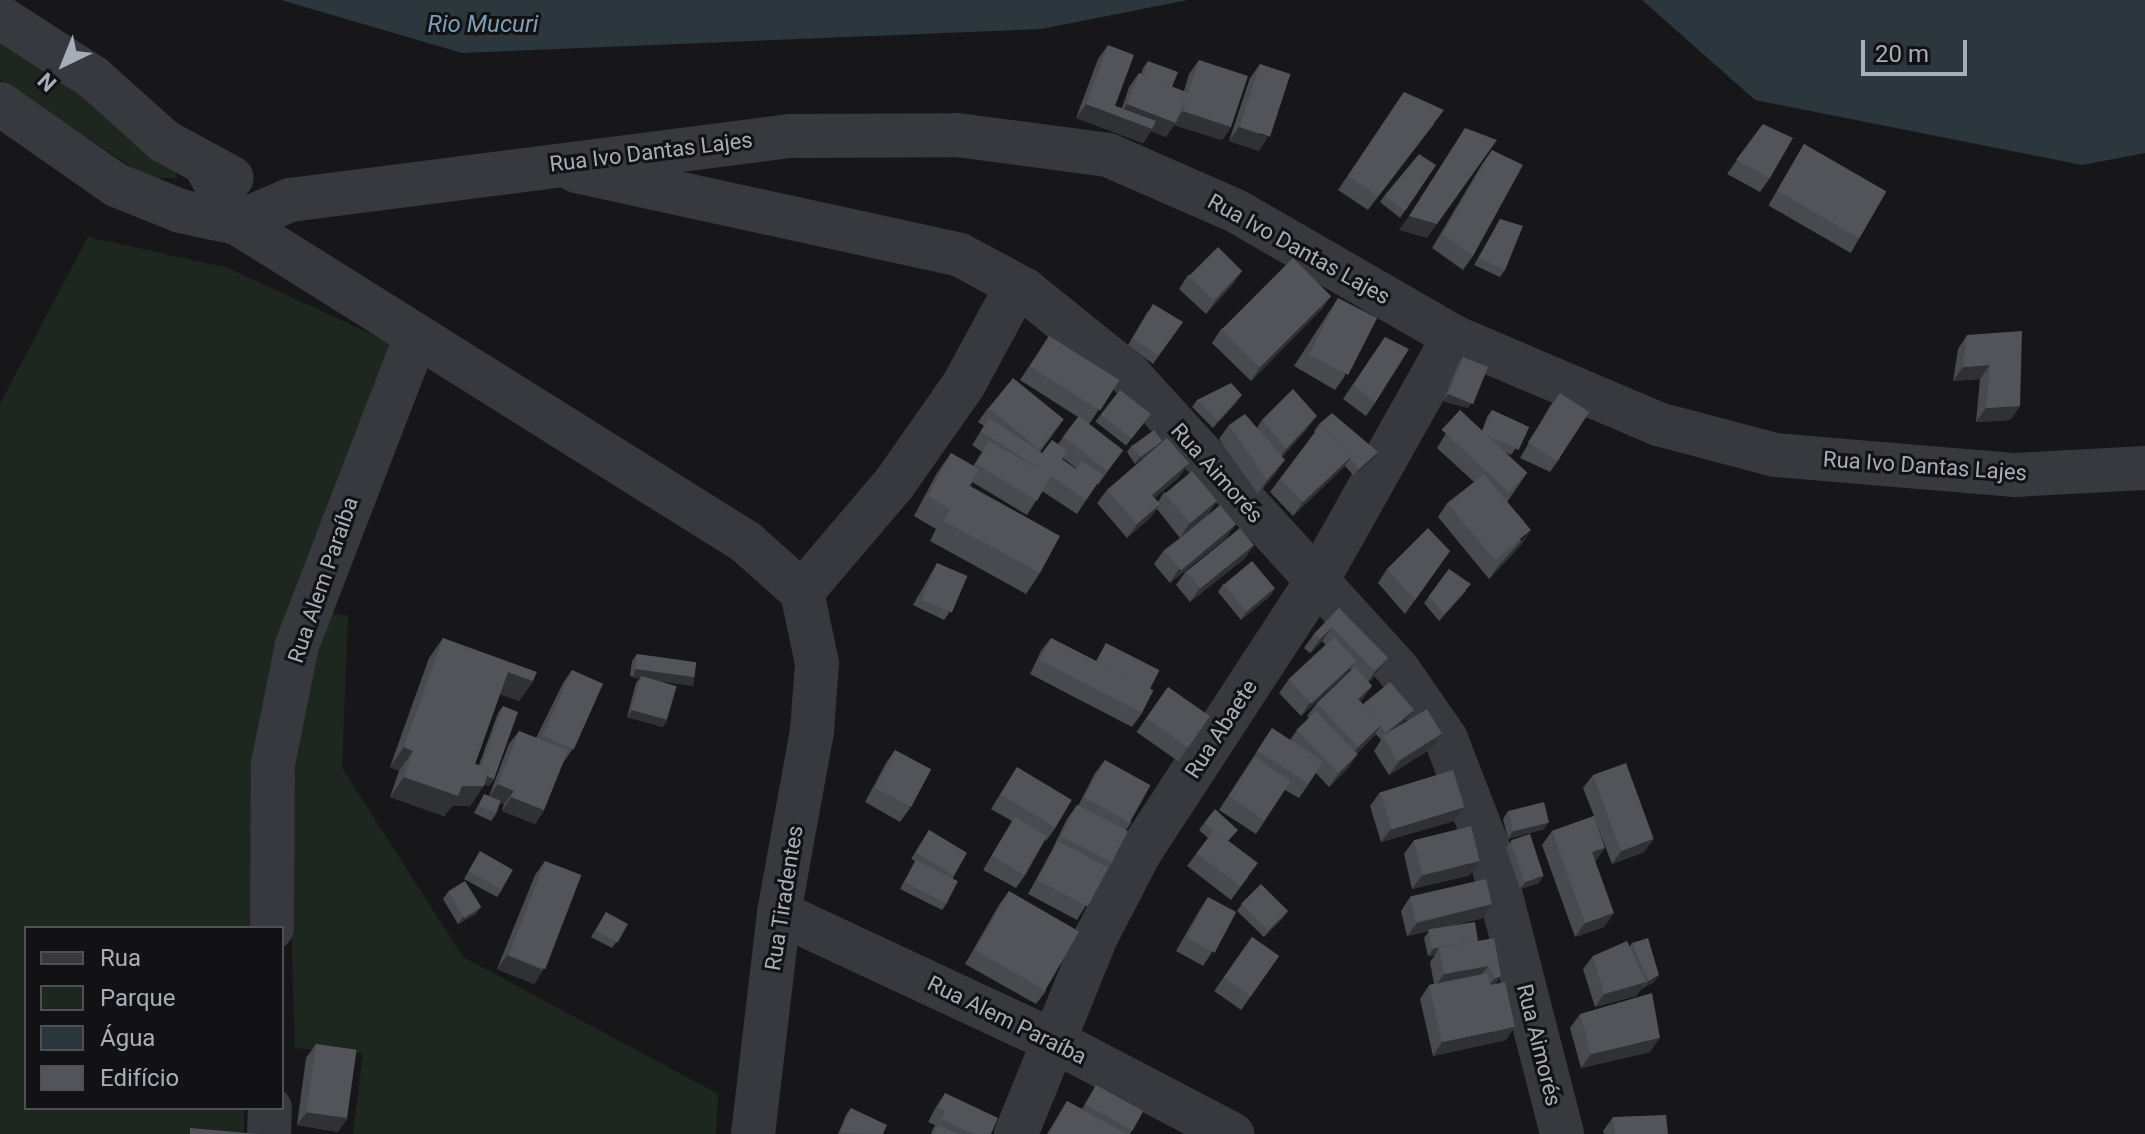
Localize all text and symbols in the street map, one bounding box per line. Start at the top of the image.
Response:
water label: Rio Mucuri [428,11,538,39]
north arrow [24,24,104,104]
scale bar [1865,24,1971,74]
text: 20 m [1875,40,1929,68]
text: N [33,67,61,96]
street label: Rua Ivo Dantas Lajes [548,126,754,178]
street label: Rua Ivo Dantas Lajes [1203,188,1395,310]
street label: Rua Aimorés [1165,418,1269,528]
street label: Rua Ivo Dantas Lajes [1822,446,2028,486]
street label: Rua Alem Paraíba [282,494,364,666]
street label: Rua Abaete [1179,675,1263,783]
street label: Rua Tiradentes [759,823,809,973]
legend [24,926,284,1110]
text: Rua [100,944,141,972]
street label: Rua Alem Paraíba [923,970,1091,1070]
street label: Rua Aimorés [1511,981,1567,1109]
text: Parque [100,984,176,1012]
text: Água [100,1024,155,1052]
text: Edifício [100,1064,179,1092]

